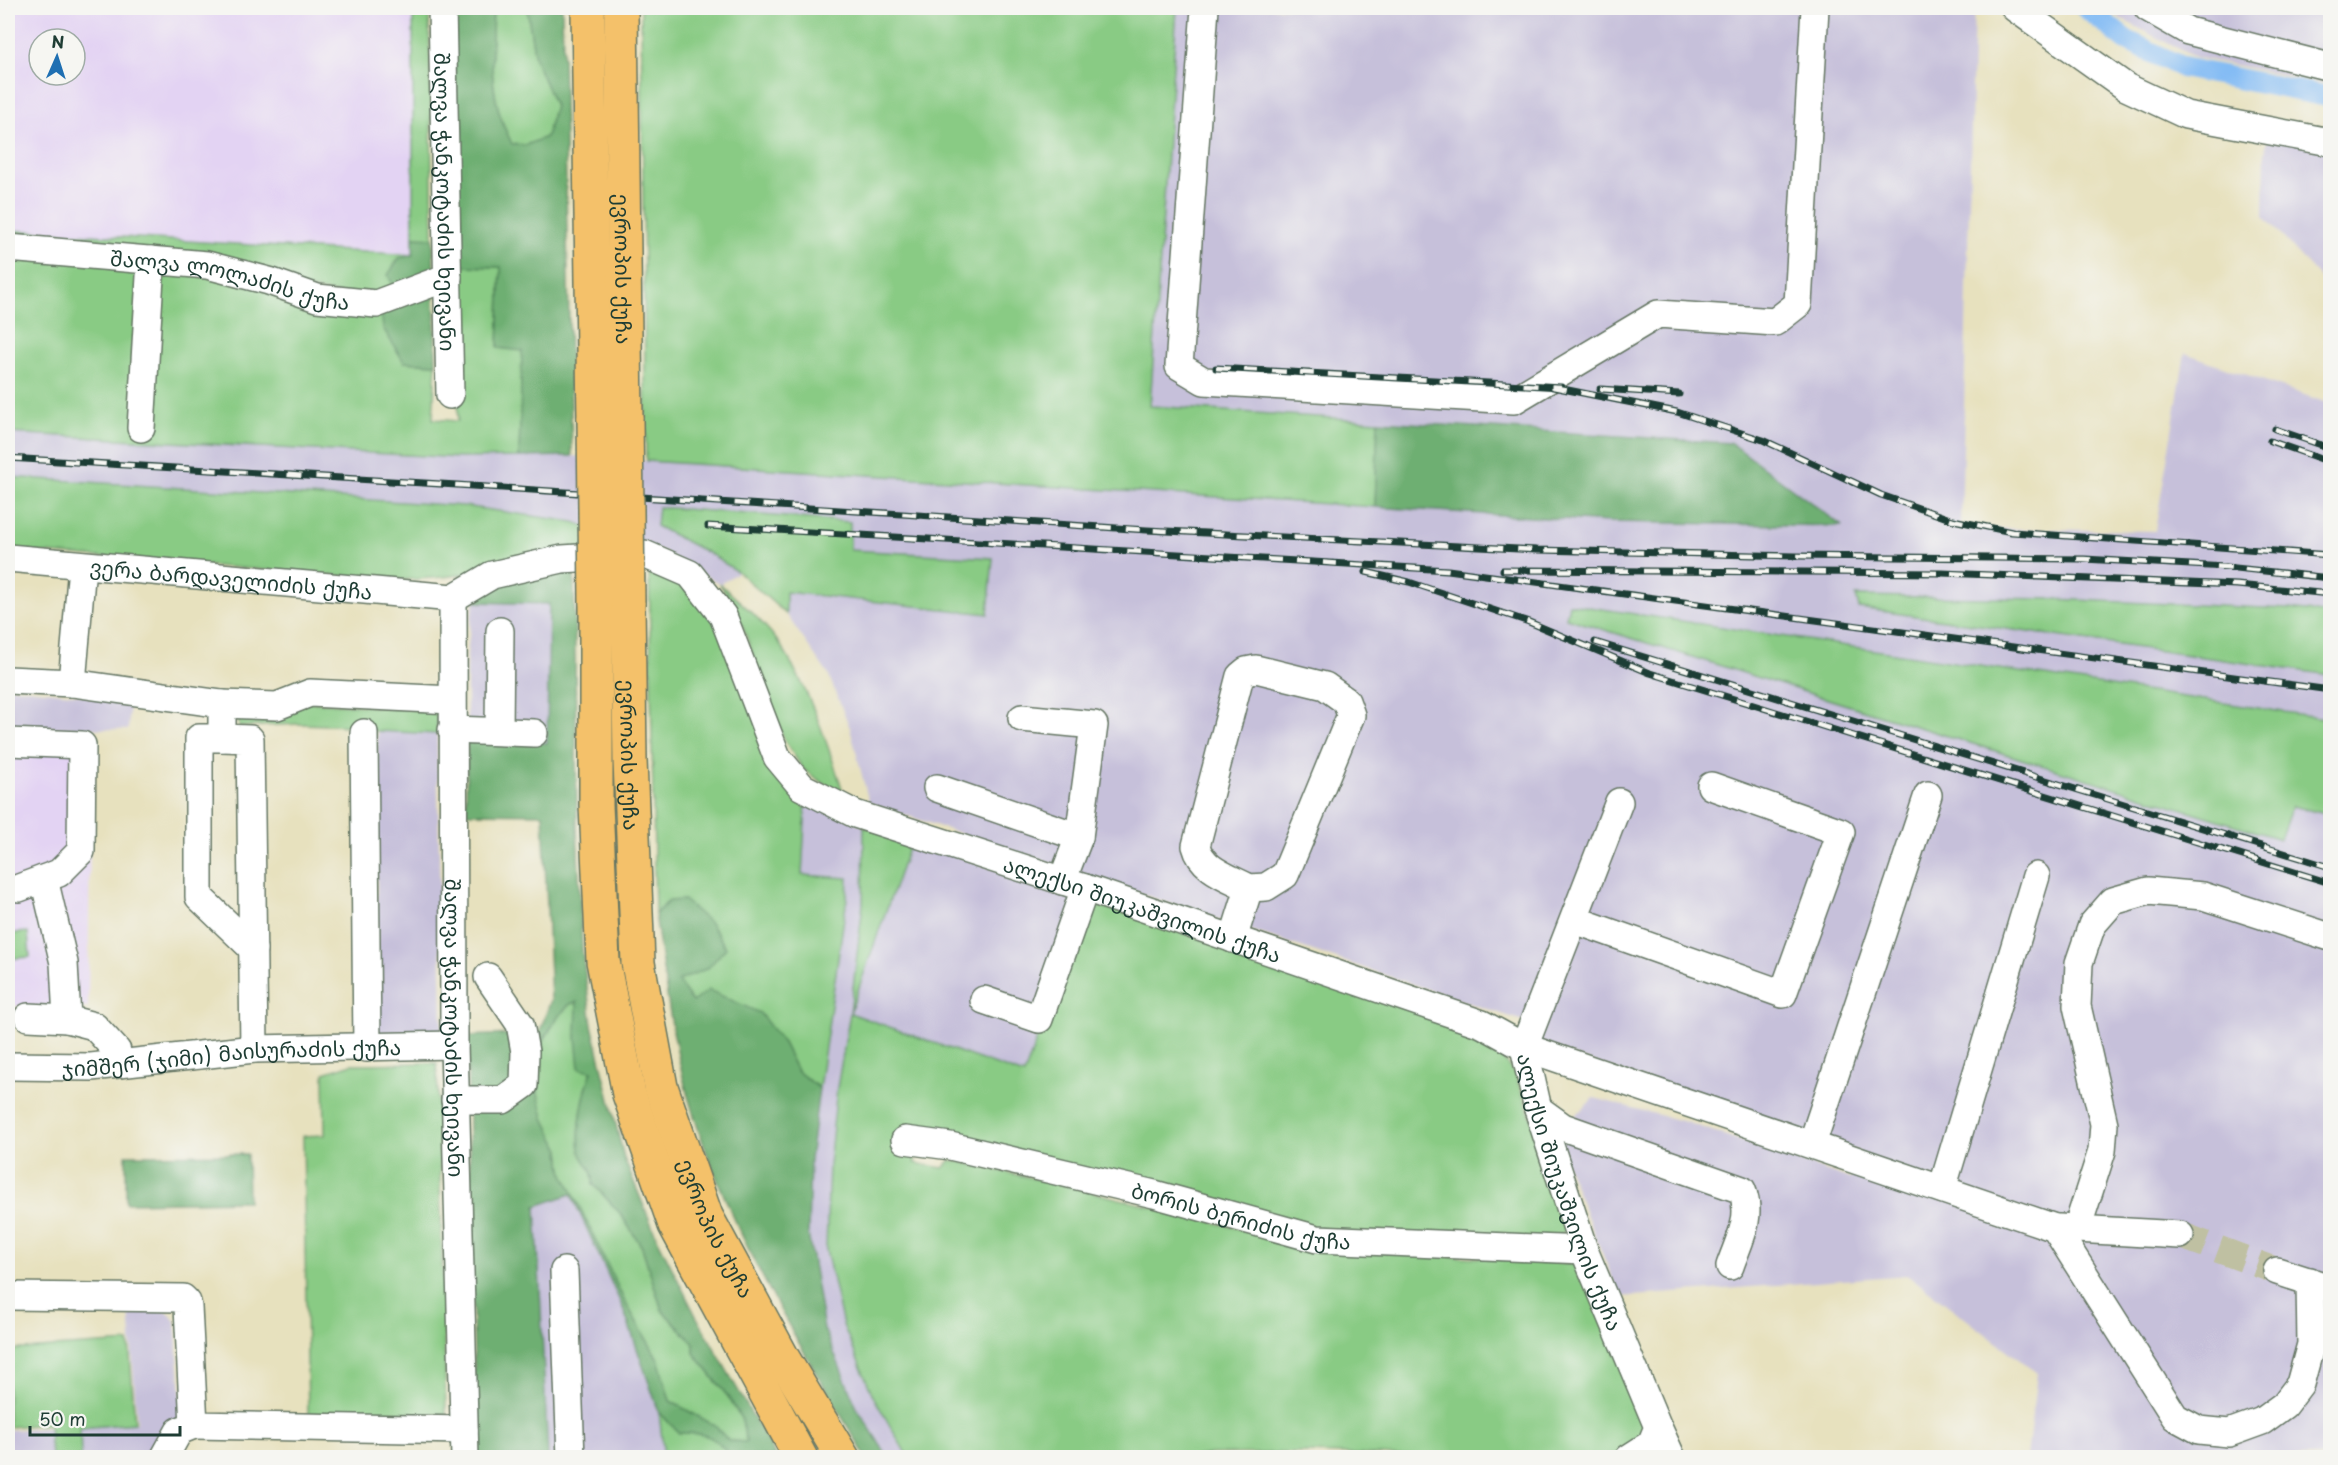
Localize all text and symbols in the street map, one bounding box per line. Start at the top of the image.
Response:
north arrow [27,27,87,87]
text: N [51,29,65,53]
street label: შალვა ჭანკოტაძის ხეივანი [427,52,465,352]
street label: ევროპის ქუჩა [607,193,641,345]
street label: შალვა ლოლაძის ქუჩა [109,241,351,317]
street label: ვერა ბარდაველიძის ქუჩა [89,549,374,607]
street label: ევროპის ქუჩა [613,679,649,831]
street label: ალექსი შიუკაშვილის ქუჩა [1000,847,1286,970]
street label: შალვა ჭანკოტაძის ხეივანი [438,879,474,1178]
street label: ჯიმშერ (ჯიმი) მაისურაძის ქუჩა [62,1030,401,1083]
street label: ალექსი შიუკაშვილის ქუჩა [1510,1050,1632,1335]
street label: ევროპის ქუჩა [671,1154,763,1303]
street label: ბორის ბერიძის ქუჩა [1128,1173,1351,1256]
scale bar [30,1399,180,1437]
text: 50 m [39,1405,86,1432]

